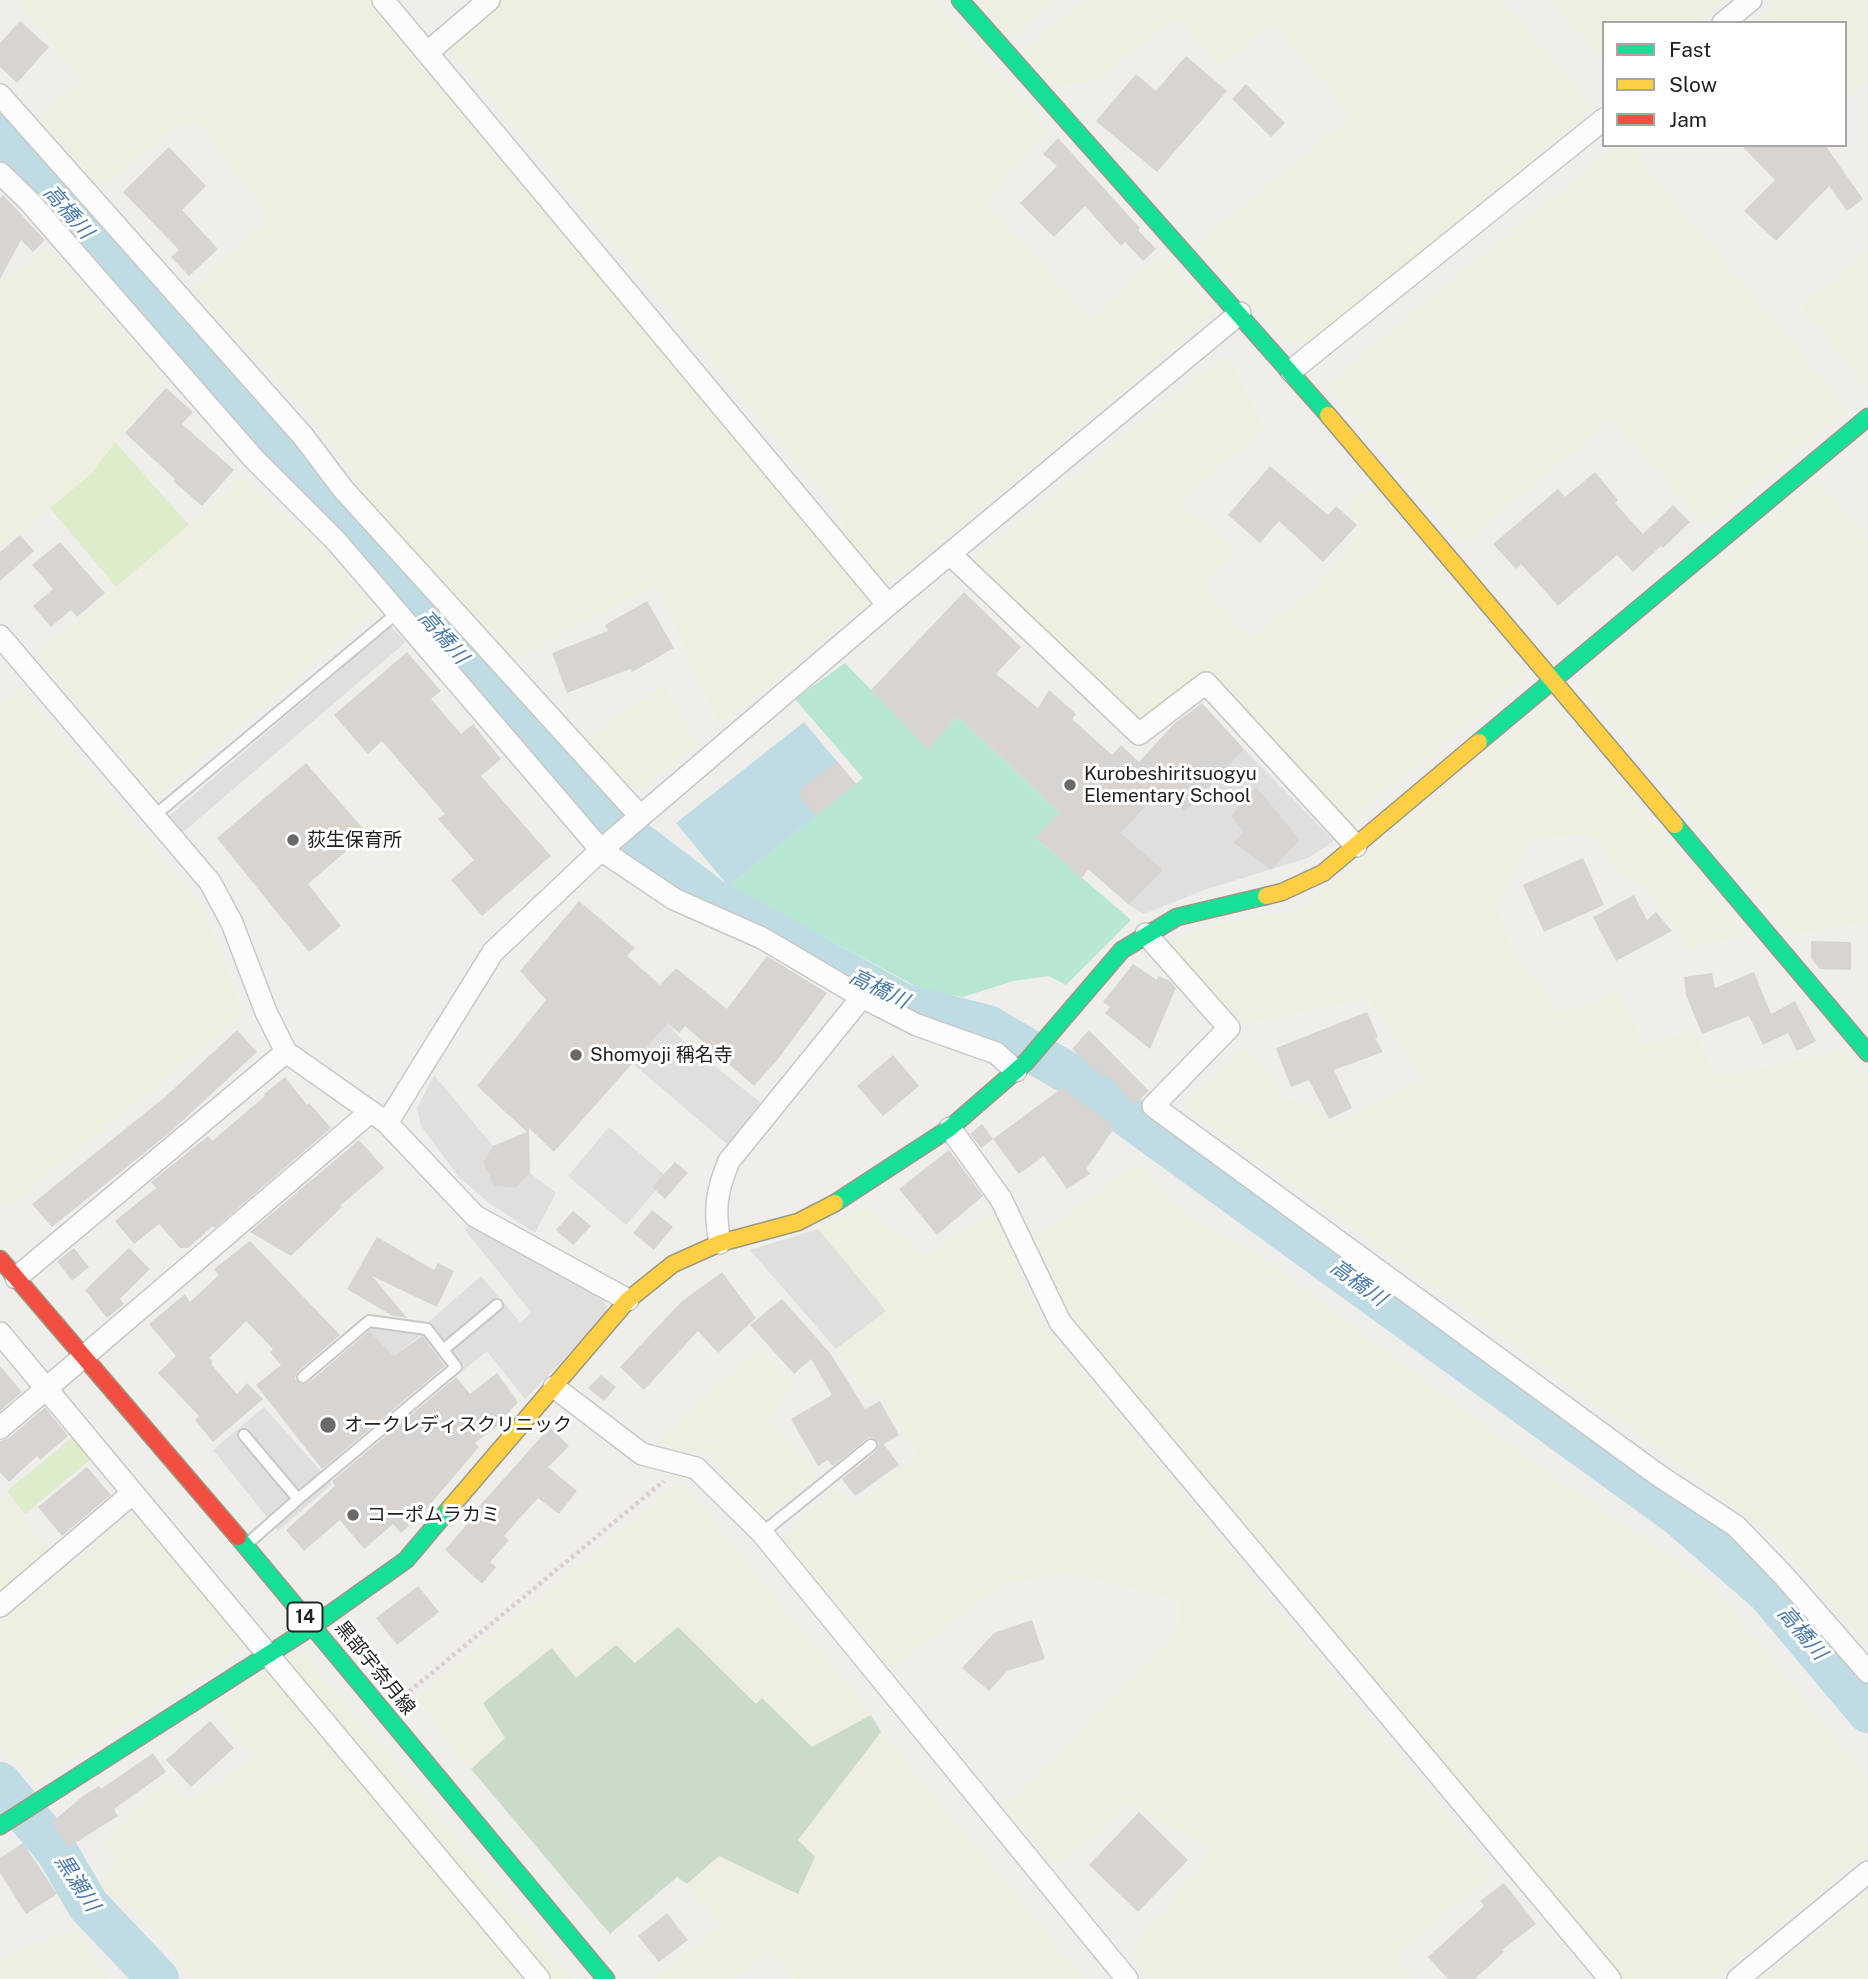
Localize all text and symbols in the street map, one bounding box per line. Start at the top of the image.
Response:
legend [1602,21,1847,147]
text: Fast [1669,37,1711,62]
text: Slow [1669,72,1717,97]
text: Jam [1669,107,1707,132]
water label: 高橋川 [38,180,98,244]
water label: 高橋川 [413,605,473,669]
place label: Kurobeshiritsuogyu Elementary School [1084,763,1257,807]
marker: Kurobeshiritsuogyu Elementary School [1062,777,1078,793]
place label: 荻生保育所 [307,829,402,851]
marker: 荻生保育所 [285,832,301,848]
water label: 高橋川 [845,964,913,1014]
place label: Shomyoji 稱名寺 [590,1044,733,1066]
marker: Shomyoji 稱名寺 [568,1047,584,1063]
water label: 高橋川 [1325,1254,1391,1312]
place label: オークレディスクリニック [344,1414,572,1436]
marker: オークレディスクリニック [318,1415,338,1435]
place label: コーポムラカミ [367,1504,500,1526]
marker: コーポムラカミ [345,1507,361,1523]
water label: 高橋川 [1772,1601,1832,1665]
road number: 14 [288,1602,322,1632]
street label: 黒部宇奈月線 [330,1617,420,1719]
water label: 黒瀬川 [49,1850,105,1916]

